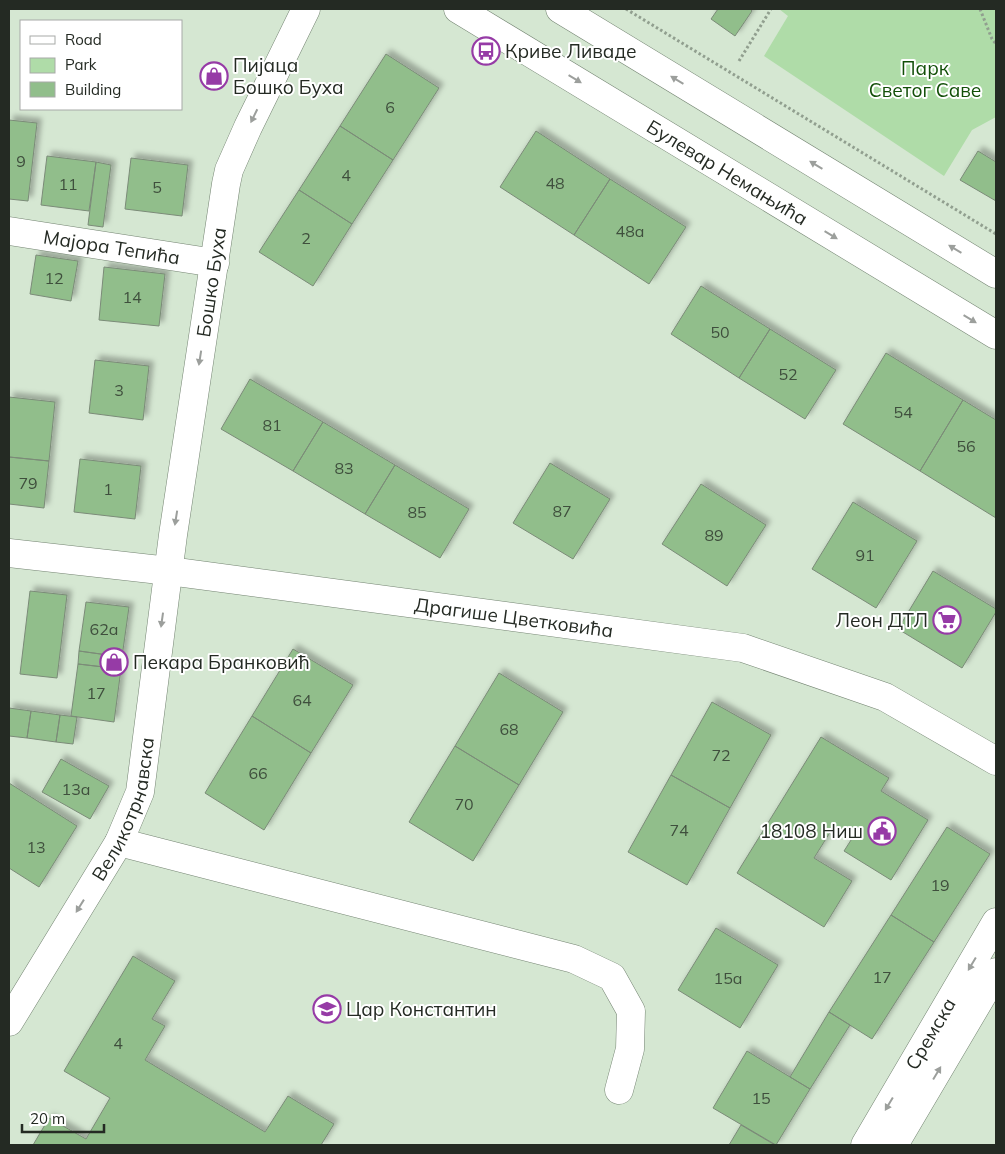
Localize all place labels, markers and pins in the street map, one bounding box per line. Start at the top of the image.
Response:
bus stop icon: Криве Ливаде [471,36,501,66]
place label: Криве Ливаде [505,39,637,63]
place label: Пијаца Бошко Буха [233,53,344,99]
shop icon: Пијаца Бошко Буха [199,61,229,91]
supermarket icon: Леон ДТЛ [932,605,962,635]
place label: Леон ДТЛ [835,608,928,632]
shop icon: Пекара Бранковић [99,647,129,677]
place label: Пекара Бранковић [133,650,310,674]
public building icon: 18108 Ниш [867,816,897,846]
place label: 18108 Ниш [760,819,863,843]
school or university icon: Цар Константин [312,994,342,1024]
place label: Цар Константин [346,997,497,1021]

